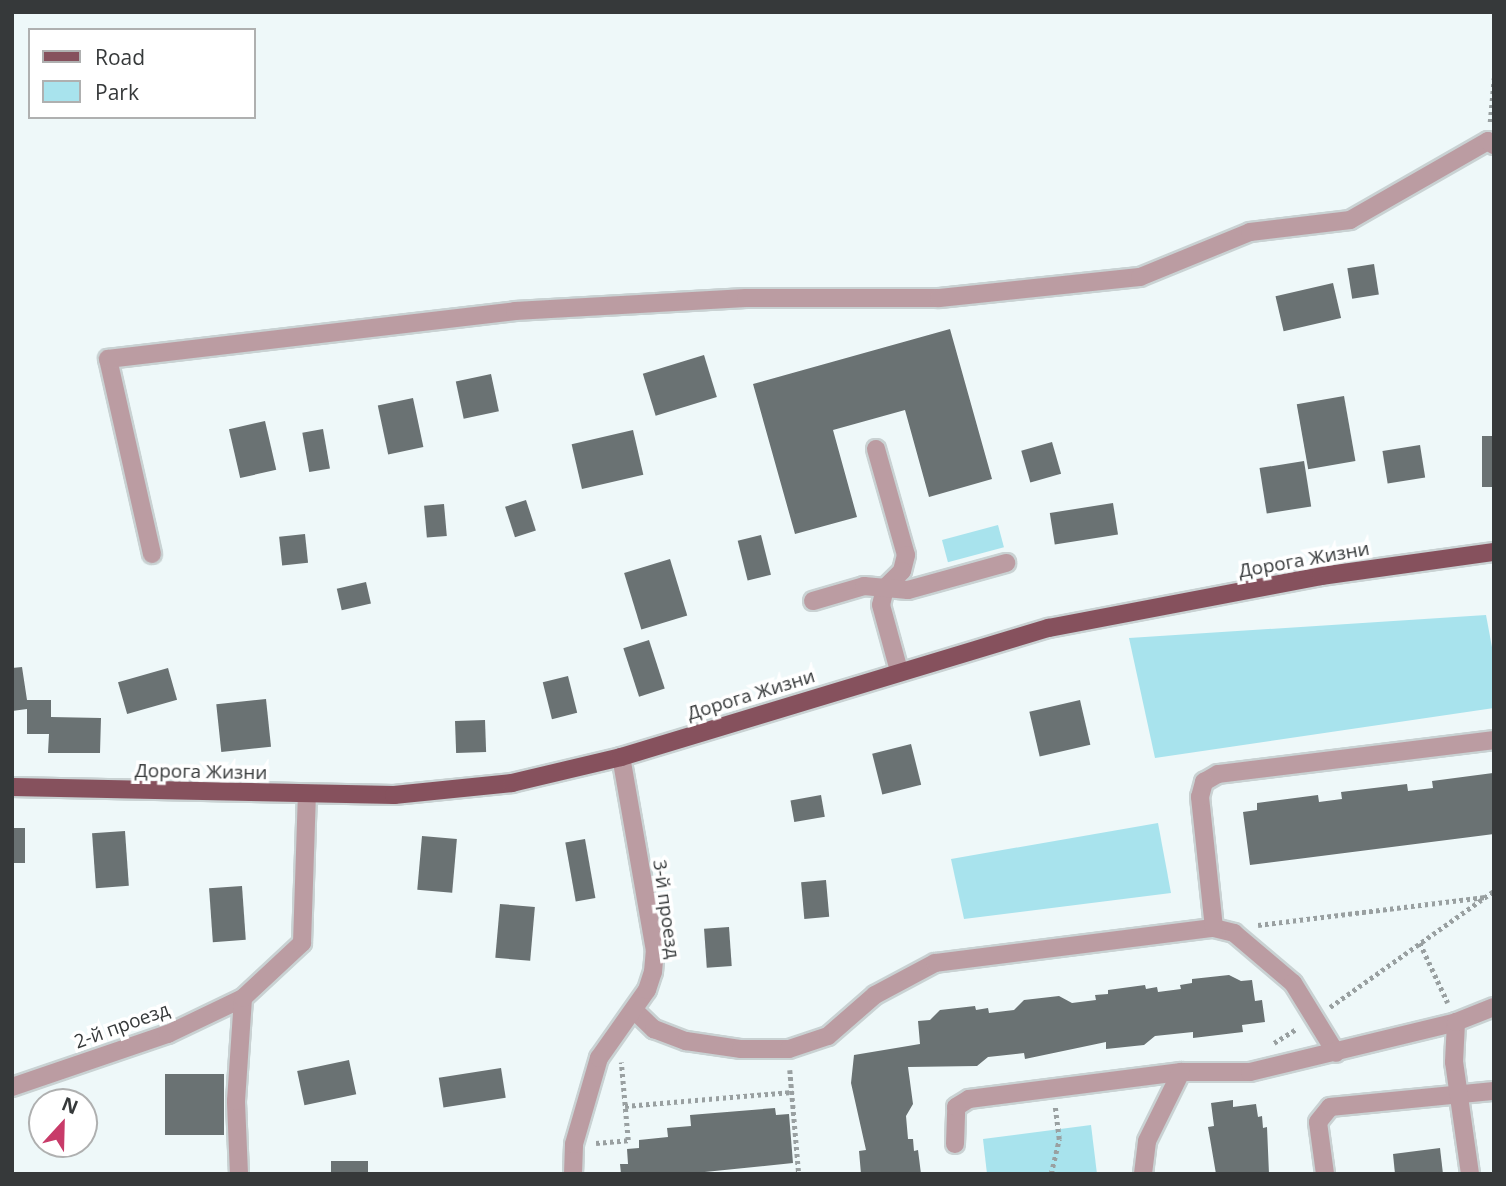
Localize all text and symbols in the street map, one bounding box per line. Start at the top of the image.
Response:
legend [28,28,256,119]
text: Road [95,43,145,71]
text: Park [95,78,139,106]
street label: Дорога Жизни [1237,537,1371,583]
street label: Дорога Жизни [684,665,818,725]
street label: Дорога Жизни [135,759,267,785]
street label: 3-й проезд [648,858,684,960]
street label: 2-й проезд [71,998,173,1054]
north arrow [28,1088,98,1158]
text: N [58,1090,82,1120]

